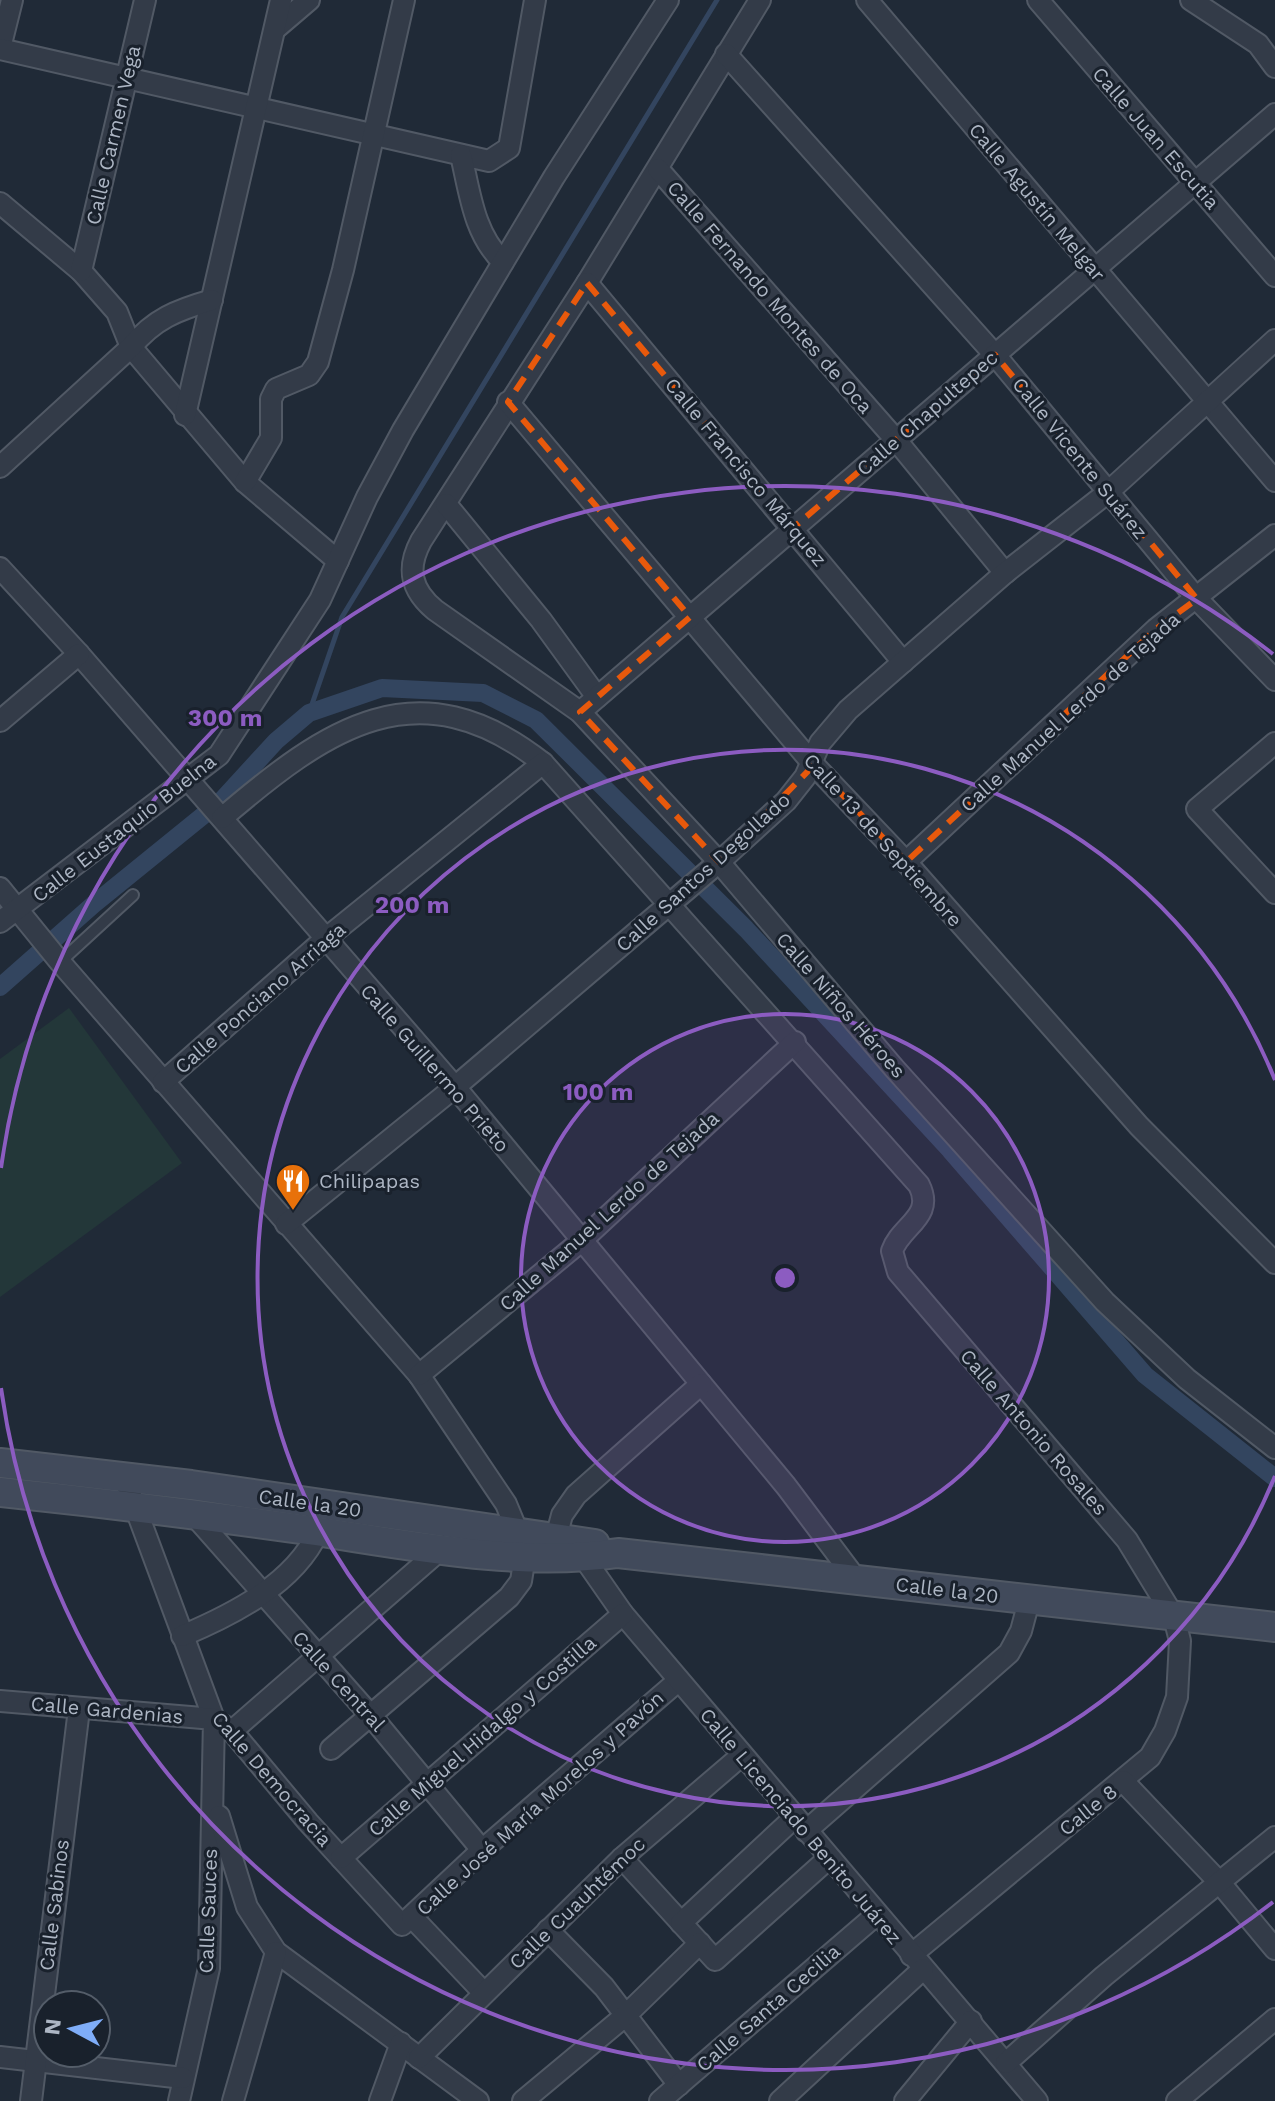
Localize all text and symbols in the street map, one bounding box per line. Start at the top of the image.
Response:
street label: Calle Carmen Vega [81,43,145,227]
street label: Calle Juan Escutia [1088,62,1224,214]
street label: Calle Agustín Melgar [964,118,1110,286]
street label: Calle Fernando Montes de Oca [662,176,878,418]
street label: Calle Chapultepec [852,345,1002,481]
street label: Calle Vicente Suárez [1007,372,1153,544]
street label: Calle Francisco Márquez [660,373,832,571]
street label: Calle Manuel Lerdo de Tejada [955,607,1185,817]
text: 300 m [188,704,262,732]
street label: Calle 13 de Septiembre [799,748,967,932]
street label: Calle Eustaquio Buelna [27,749,221,907]
street label: Calle Santos Degollado [611,787,795,957]
text: 200 m [375,891,449,919]
street label: Calle Ponciano Arriaga [170,917,350,1079]
street label: Calle Niños Héroes [771,927,911,1083]
street label: Calle Guillermo Prieto [355,979,515,1157]
text: 100 m [563,1078,633,1106]
street label: Calle Manuel Lerdo de Tejada [494,1106,724,1316]
restaurant icon: Chilipapas [274,1162,312,1212]
place label: Chilipapas [319,1169,420,1193]
centre of rings [771,1264,799,1292]
street label: Calle Antonio Rosales [955,1344,1113,1520]
street label: Calle la 20 [257,1484,363,1522]
street label: Calle la 20 [894,1572,1000,1608]
street label: Calle Central [288,1626,390,1736]
street label: Calle Miguel Hidalgo y Costilla [363,1631,601,1841]
street label: Calle José María Morelos y Pavón [411,1686,669,1920]
street label: Calle Gardenias [30,1691,184,1729]
street label: Calle Licenciado Benito Juárez [695,1703,907,1949]
street label: Calle Democracia [207,1707,337,1851]
street label: Calle 8 [1054,1779,1122,1841]
street label: Calle Cuauhtémoc [504,1832,650,1974]
street label: Calle Sabinos [34,1838,74,1972]
street label: Calle Sauces [194,1848,222,1974]
street label: Calle Santa Cecilia [691,1939,845,2077]
north arrow [32,1989,112,2069]
text: N [39,2017,66,2036]

